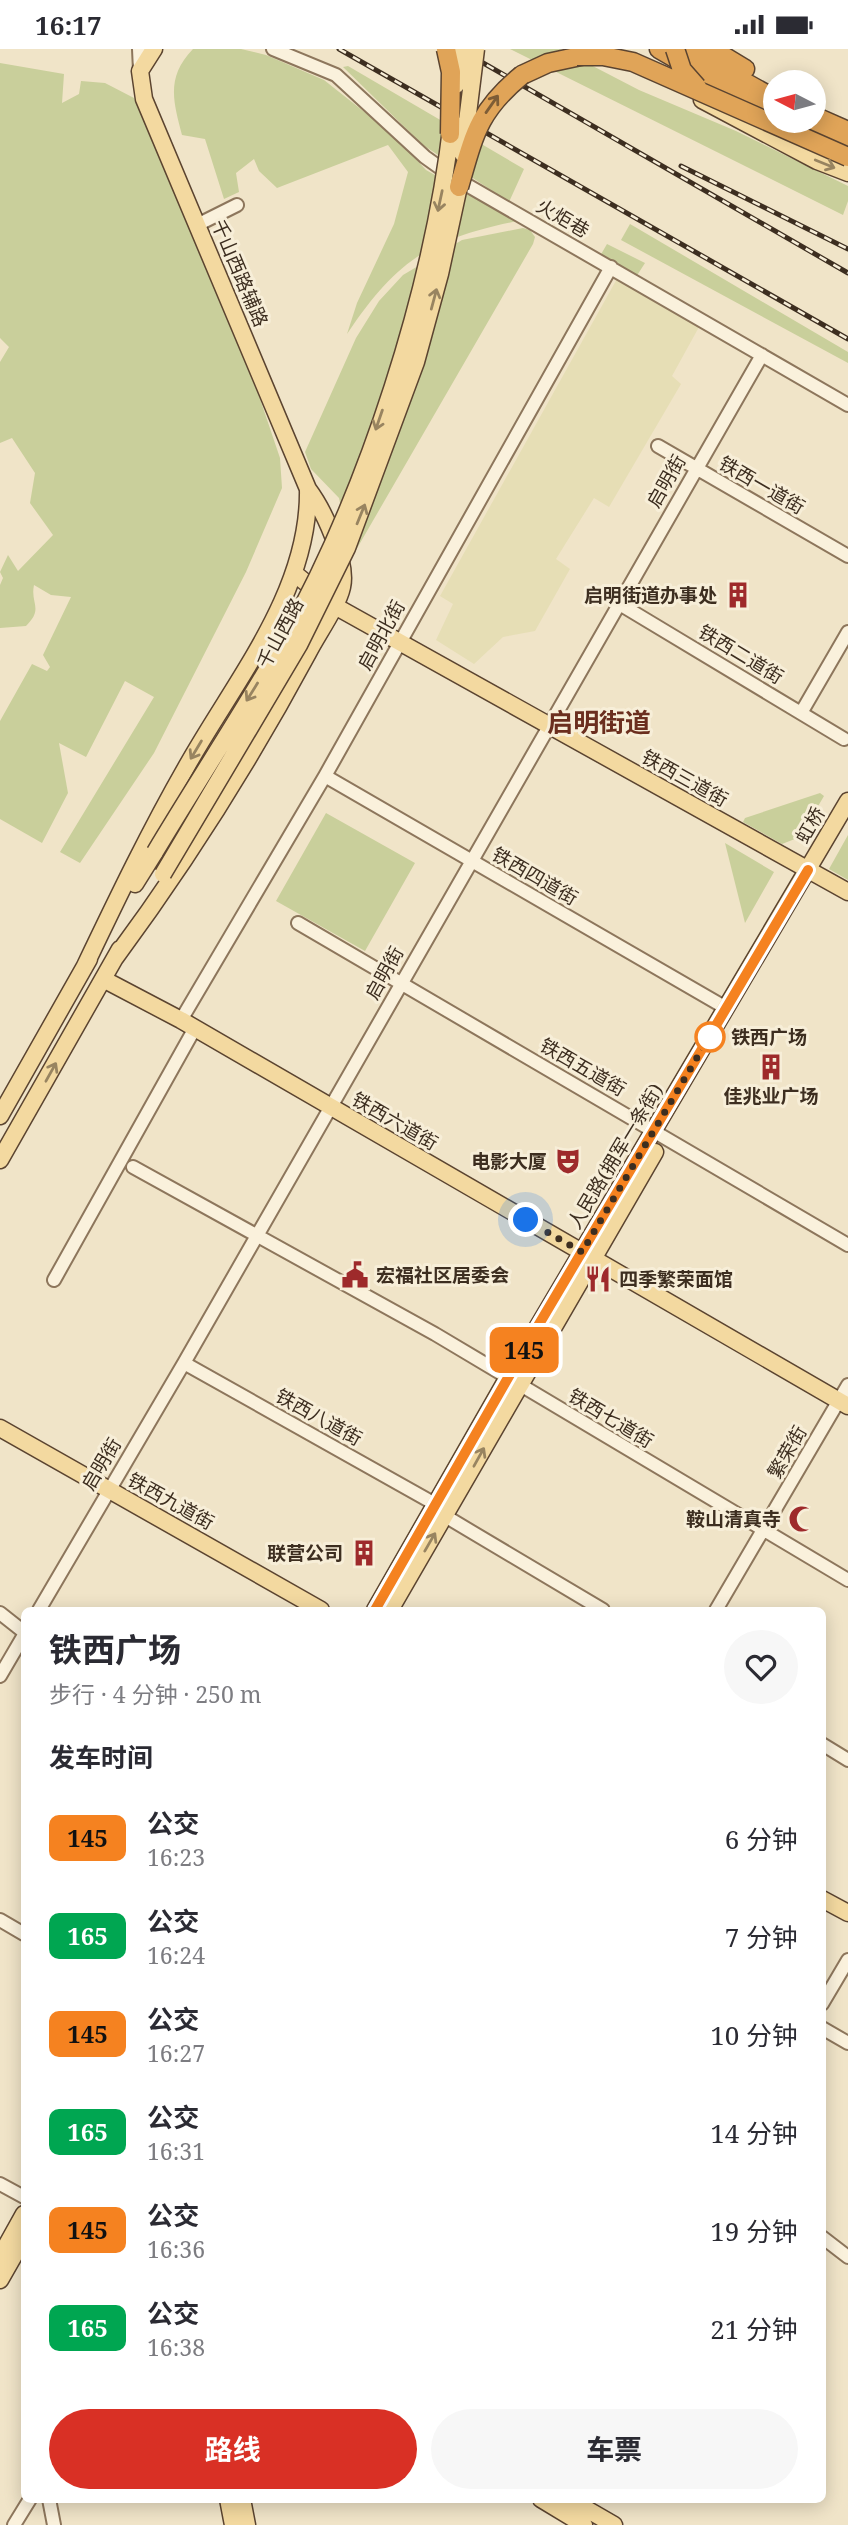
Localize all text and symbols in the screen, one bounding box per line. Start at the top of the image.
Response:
text: 16:17 [35,7,102,43]
north arrow [763,70,826,133]
map controls [763,70,826,133]
one-way arrow [485,95,499,114]
one-way arrow [814,158,835,171]
one-way arrow [432,189,446,212]
street label: 火炬巷 [532,192,594,244]
street label: 千山西路辅路 [206,215,274,331]
one-way arrow [428,288,441,310]
one-way arrow [372,409,385,431]
street label: 启明街 [640,450,692,512]
street label: 铁西一道街 [714,450,810,520]
one-way arrow [355,504,368,525]
building icon: 启明街道办事处 [723,580,753,610]
place label: 启明街道办事处 [584,582,717,608]
street label: 千山西路 [251,593,309,673]
street label: 启明北街 [351,595,411,675]
street label: 铁西二道街 [694,618,788,690]
one-way arrow [245,681,259,701]
district label: 启明街道 [547,704,651,740]
one-way arrow [189,740,203,760]
street label: 铁西三道街 [637,744,733,812]
street label: 虹桥 [789,802,831,848]
street label: 铁西四道街 [487,841,583,911]
street label: 启明街 [359,942,409,1004]
marker: 铁西广场 [695,1022,725,1052]
place label: 铁西广场 [731,1024,807,1050]
street label: 铁西五道街 [535,1032,631,1102]
building icon: 佳兆业广场 [756,1052,786,1082]
one-way arrow [44,1062,58,1082]
street label: 人民路(拥军一条街) [561,1079,669,1233]
place label: 佳兆业广场 [723,1083,819,1109]
street label: 铁西六道街 [347,1086,443,1156]
theatre icon: 电影大厦 [553,1146,583,1176]
place label: 电影大厦 [471,1148,547,1174]
your location [508,1202,543,1237]
public building icon: 宏福社区居委会 [340,1260,370,1290]
place label: 宏福社区居委会 [376,1262,509,1288]
restaurant icon: 四季繁荣面馆 [583,1264,613,1294]
place label: 四季繁荣面馆 [619,1266,733,1292]
line badge: 145 [484,1327,564,1373]
text: 145 [504,1333,544,1366]
street label: 铁西七道街 [564,1382,658,1454]
street label: 铁西八道街 [271,1383,367,1451]
street label: 繁荣街 [761,1421,813,1483]
street label: 启明街 [75,1433,127,1495]
one-way arrow [472,1447,486,1467]
street label: 铁西九道街 [123,1467,219,1535]
mosque icon: 鞍山清真寺 [787,1504,817,1534]
place label: 鞍山清真寺 [686,1506,781,1532]
one-way arrow [424,1532,437,1553]
building icon: 联营公司 [349,1538,379,1568]
place label: 联营公司 [267,1540,343,1566]
text: 铁西广场 [49,1627,181,1672]
button: heart [724,1630,798,1704]
text: 步行 · 4 分钟 · 250 m [49,1678,262,1710]
text: 发车时间 [49,1739,153,1775]
text: 公交 [147,1805,199,1841]
text: 145 [67,1821,108,1854]
text: 6 分钟 [725,1821,798,1857]
text: 16:23 [147,1841,205,1873]
text: 公交 [147,1903,199,1939]
text: 165 [67,1919,108,1952]
text: 7 分钟 [725,1919,798,1955]
text: 16:24 [147,1939,205,1971]
text: 公交 [147,2001,199,2037]
text: 145 [67,2017,108,2050]
text: 10 分钟 [710,2017,798,2053]
text: 16:27 [147,2037,205,2069]
text: 公交 [147,2099,199,2135]
text: 165 [67,2115,108,2148]
text: 14 分钟 [710,2115,798,2151]
text: 16:31 [147,2135,205,2167]
text: 公交 [147,2197,199,2233]
text: 145 [67,2213,108,2246]
text: 19 分钟 [710,2213,798,2249]
text: 16:36 [147,2233,205,2265]
text: 公交 [147,2295,199,2331]
text: 165 [67,2311,108,2344]
text: 21 分钟 [710,2311,798,2347]
text: 16:38 [147,2331,205,2363]
button: 路线 [49,2409,417,2489]
button: 车票 [431,2409,798,2489]

